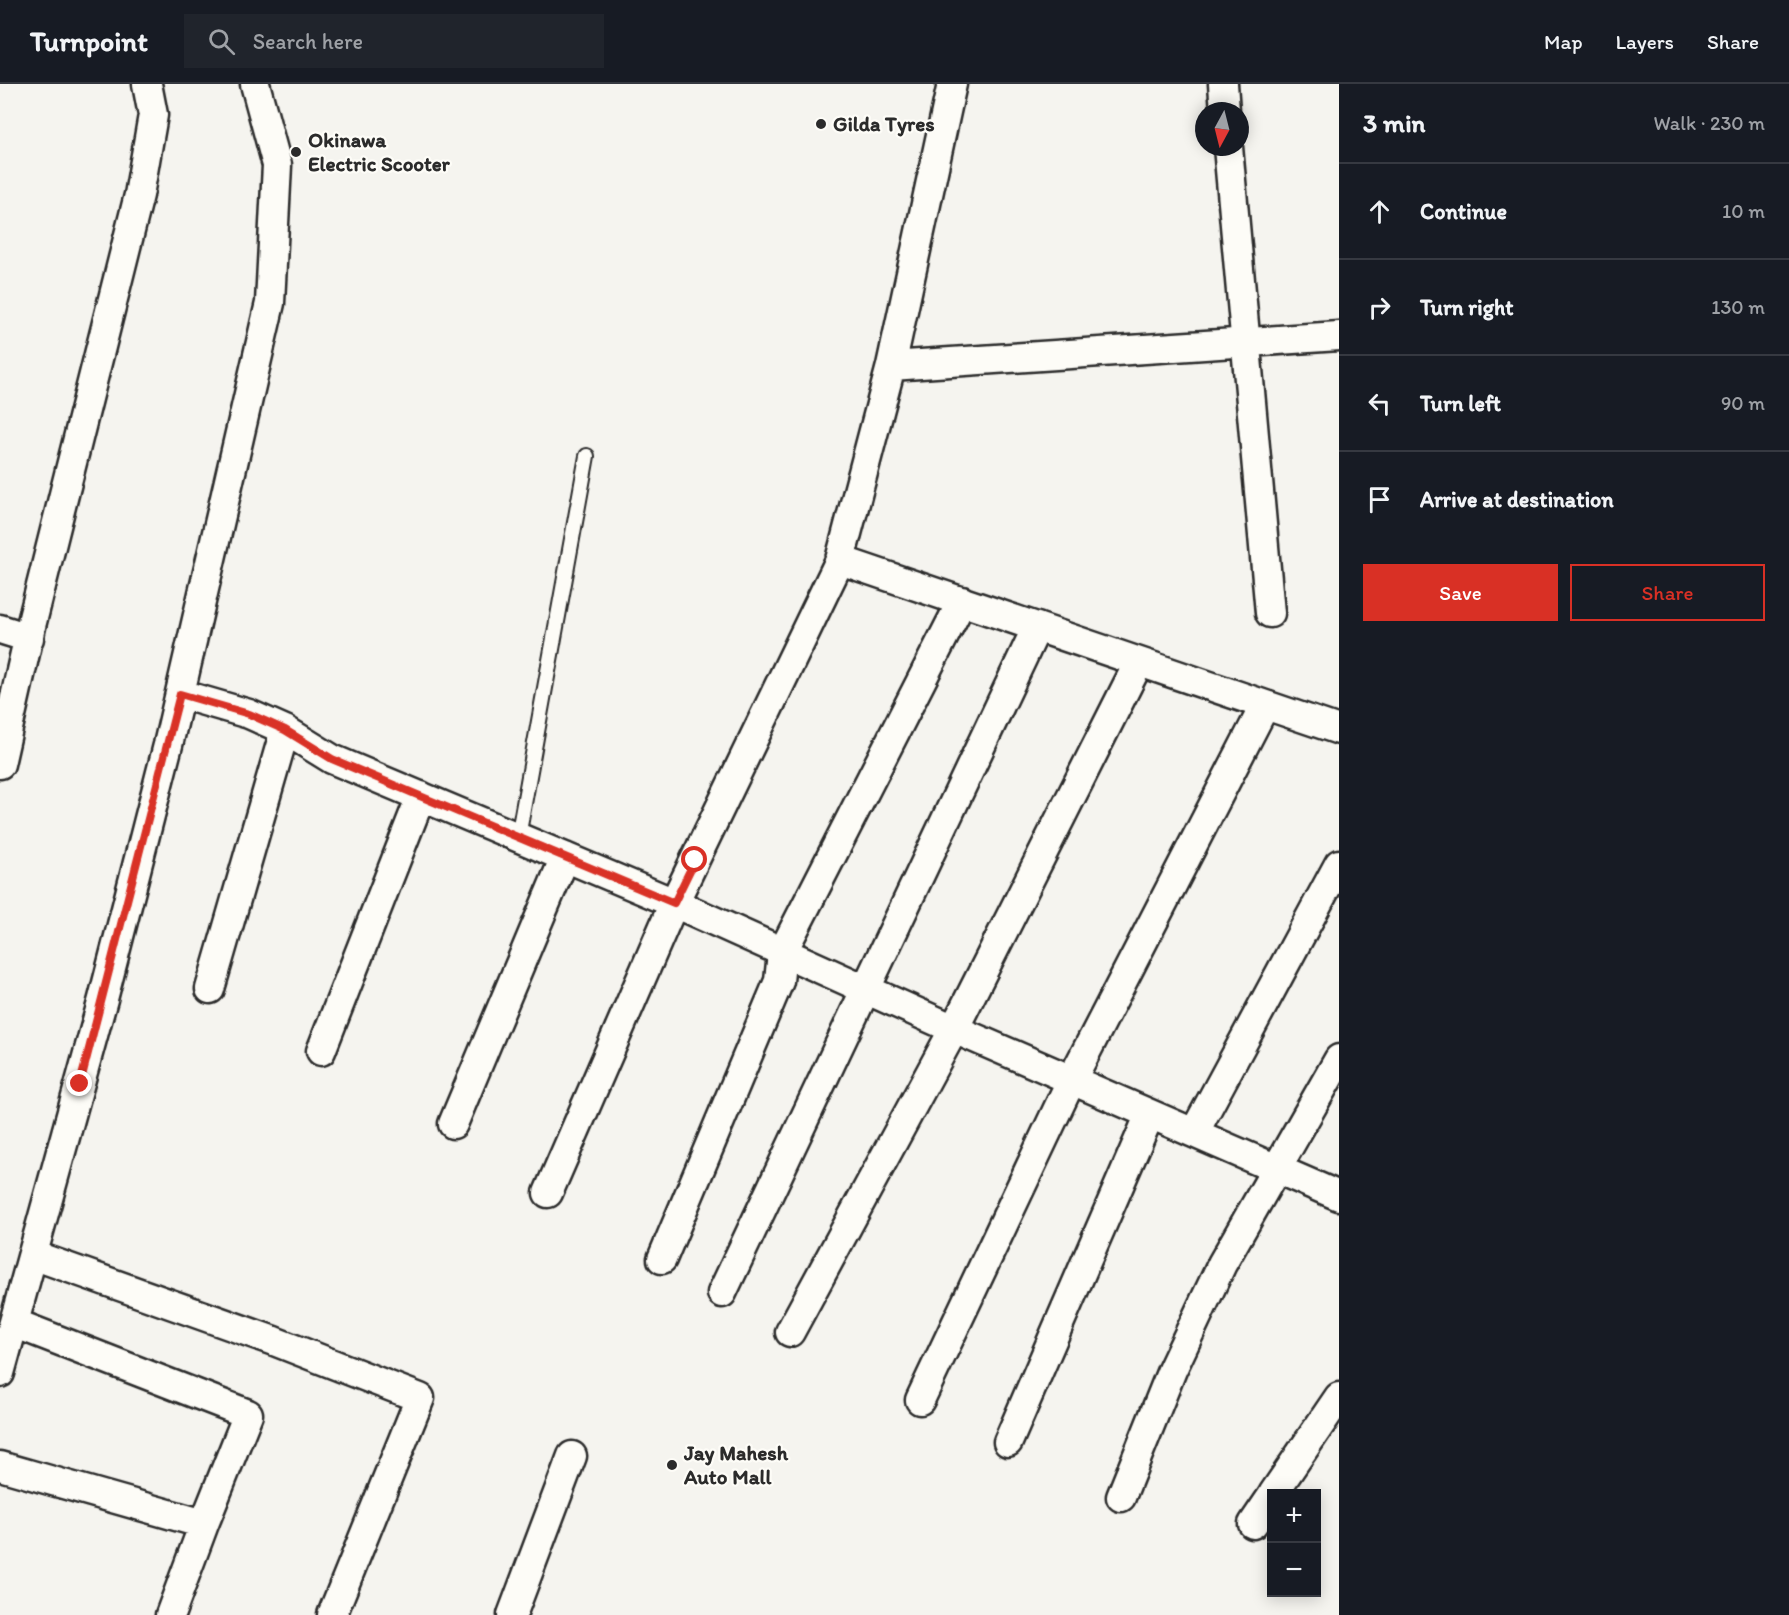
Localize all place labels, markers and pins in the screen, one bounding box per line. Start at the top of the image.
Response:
place label: Gilda Tyres [833,111,935,137]
marker: Gilda Tyres [814,117,828,131]
place label: Okinawa Electric Scooter [308,127,451,176]
marker: Okinawa Electric Scooter [289,145,303,159]
place label: Jay Mahesh Auto Mall [683,1440,789,1489]
marker: Jay Mahesh Auto Mall [665,1458,679,1472]

